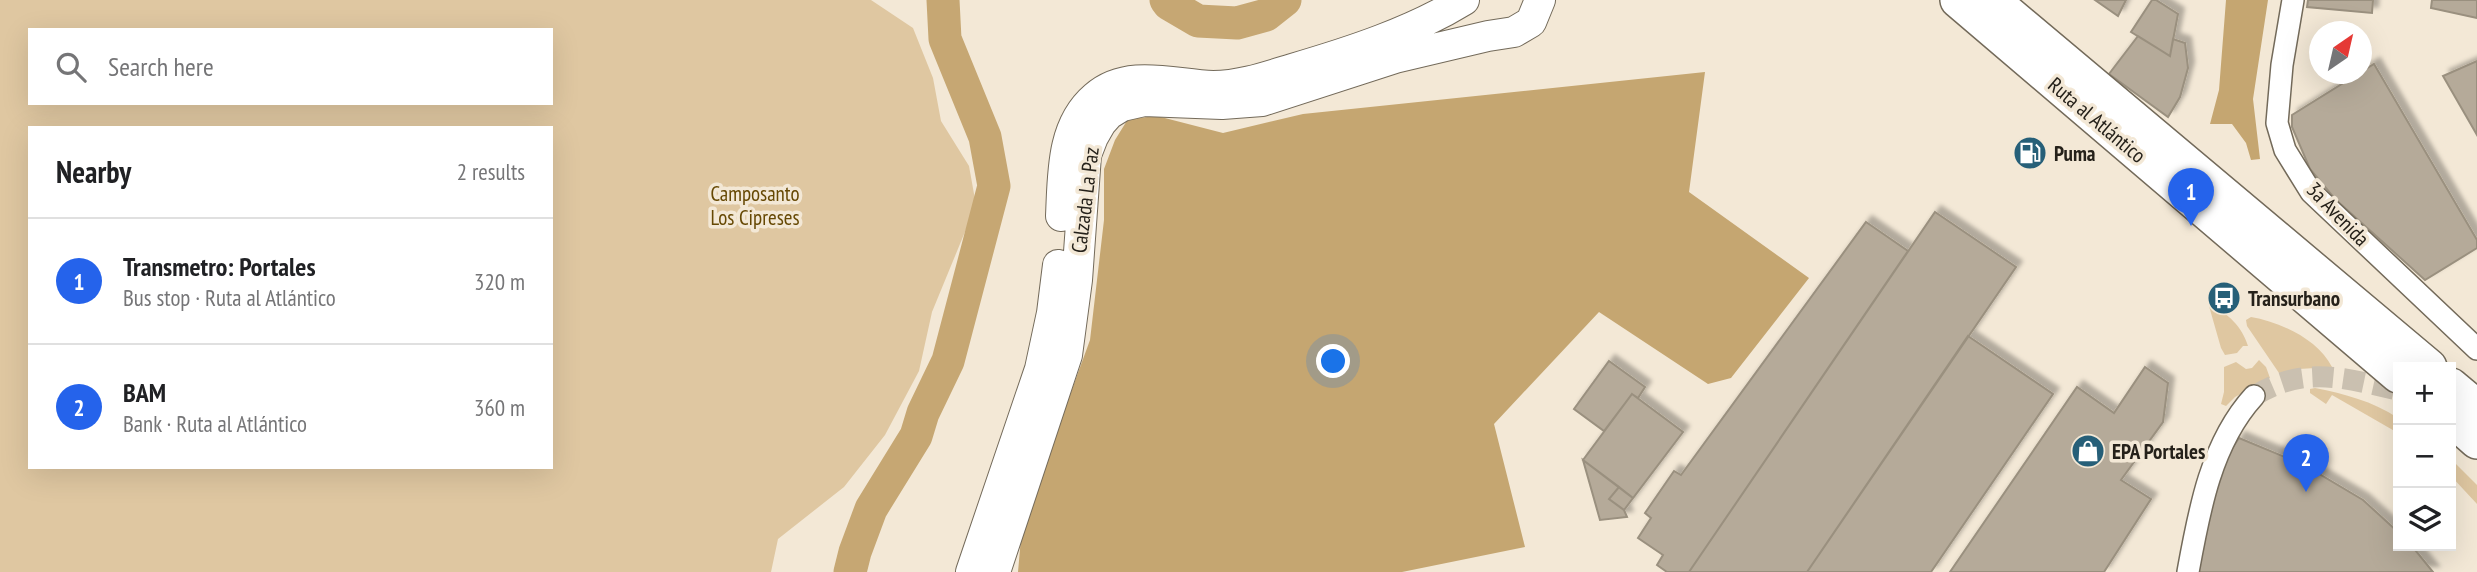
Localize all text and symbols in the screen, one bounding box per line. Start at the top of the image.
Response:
north arrow [2309,21,2372,84]
search box [28,28,553,105]
icon: search [52,48,90,86]
text: Search here [108,50,214,83]
street label: Ruta al Atlántico [2043,71,2151,169]
fuel station icon: Puma [2011,134,2049,172]
place label: Puma [2054,140,2096,167]
street label: Calzada La Paz [1065,145,1105,255]
text: Nearby [56,152,131,191]
text: 2 results [457,157,525,186]
pin: 1 [2168,168,2214,226]
street label: 3a Avenida [2301,176,2375,252]
park label: Camposanto Los Cipreses [710,180,800,231]
text: Transmetro: Portales [123,250,316,283]
text: 1 [74,267,85,296]
text: 320 m [474,267,525,296]
bus stop icon: Transurbano [2205,279,2243,317]
text: Bus stop · Ruta al Atlántico [123,283,336,312]
place label: Transurbano [2248,285,2340,312]
your location [1316,344,1350,378]
map controls [2393,362,2456,551]
button: + [2393,362,2456,425]
text: BAM [123,376,166,409]
text: 2 [74,393,85,422]
text: 360 m [474,393,525,422]
text: Bank · Ruta al Atlántico [123,409,307,438]
button: − [2393,425,2456,488]
shop icon: EPA Portales [2069,432,2107,470]
pin: 2 [2283,434,2329,492]
place label: EPA Portales [2112,438,2205,465]
button: layers [2393,488,2456,551]

